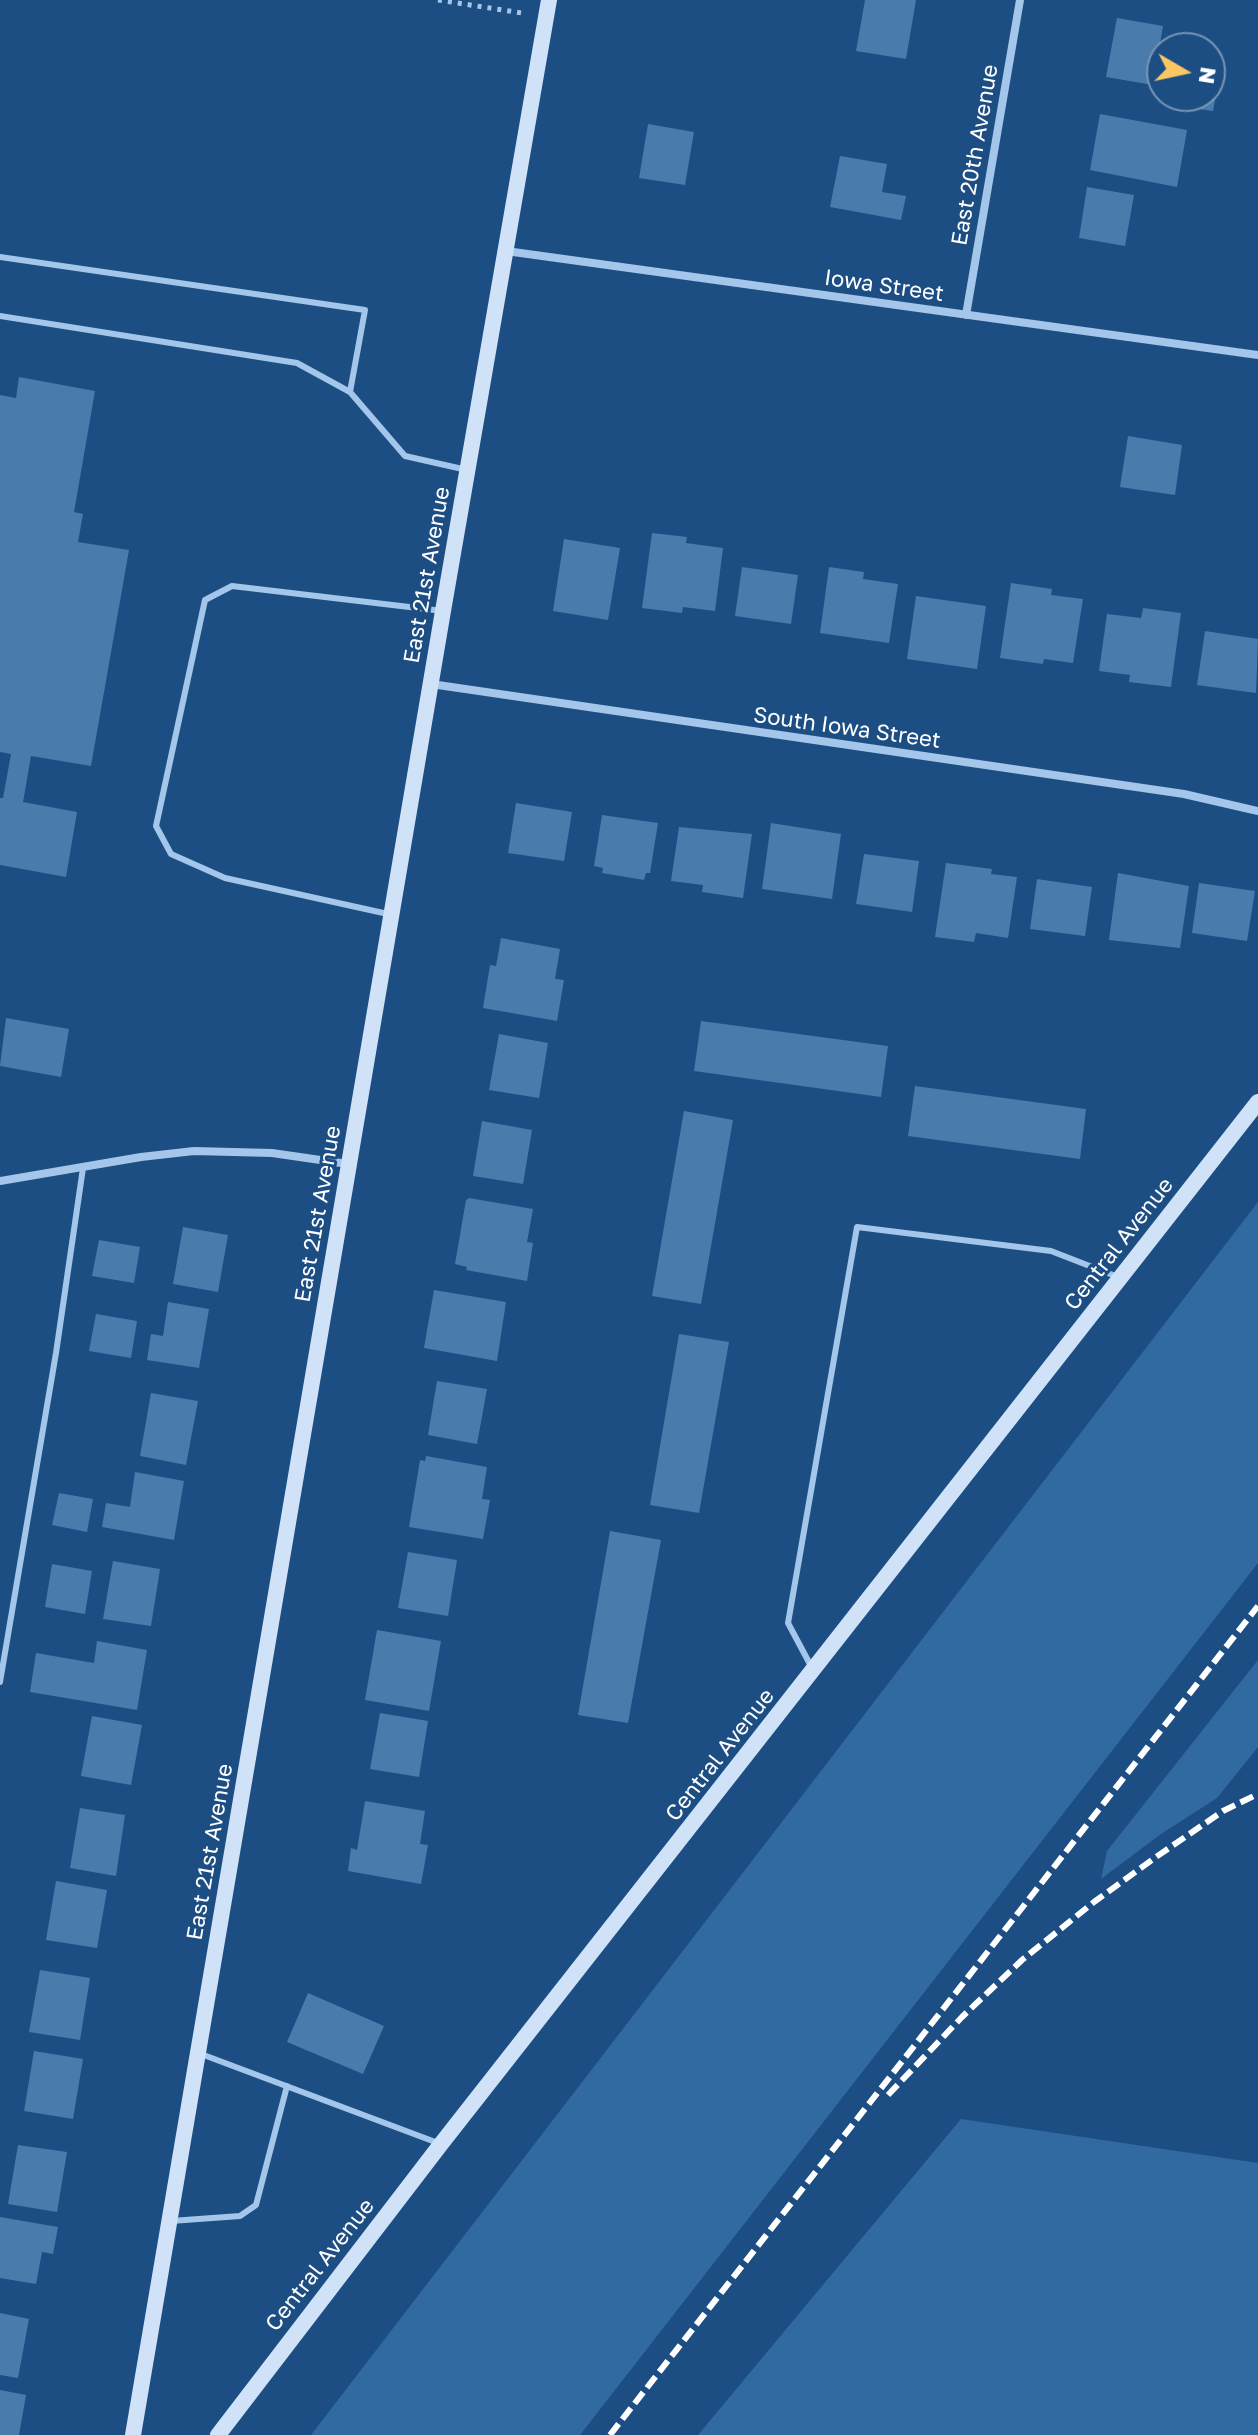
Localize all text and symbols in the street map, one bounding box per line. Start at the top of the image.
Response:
north arrow [1146,32,1226,112]
street label: East 20th Avenue [946,62,1004,248]
text: N [1194,65,1223,86]
street label: Iowa Street [823,265,945,307]
street label: East 21st Avenue [398,485,456,665]
street label: South Iowa Street [752,702,942,754]
street label: East 21st Avenue [289,1124,347,1304]
street label: Central Avenue [1059,1173,1179,1315]
street label: Central Avenue [660,1684,780,1826]
street label: East 21st Avenue [181,1762,239,1942]
street label: Central Avenue [260,2194,380,2336]

